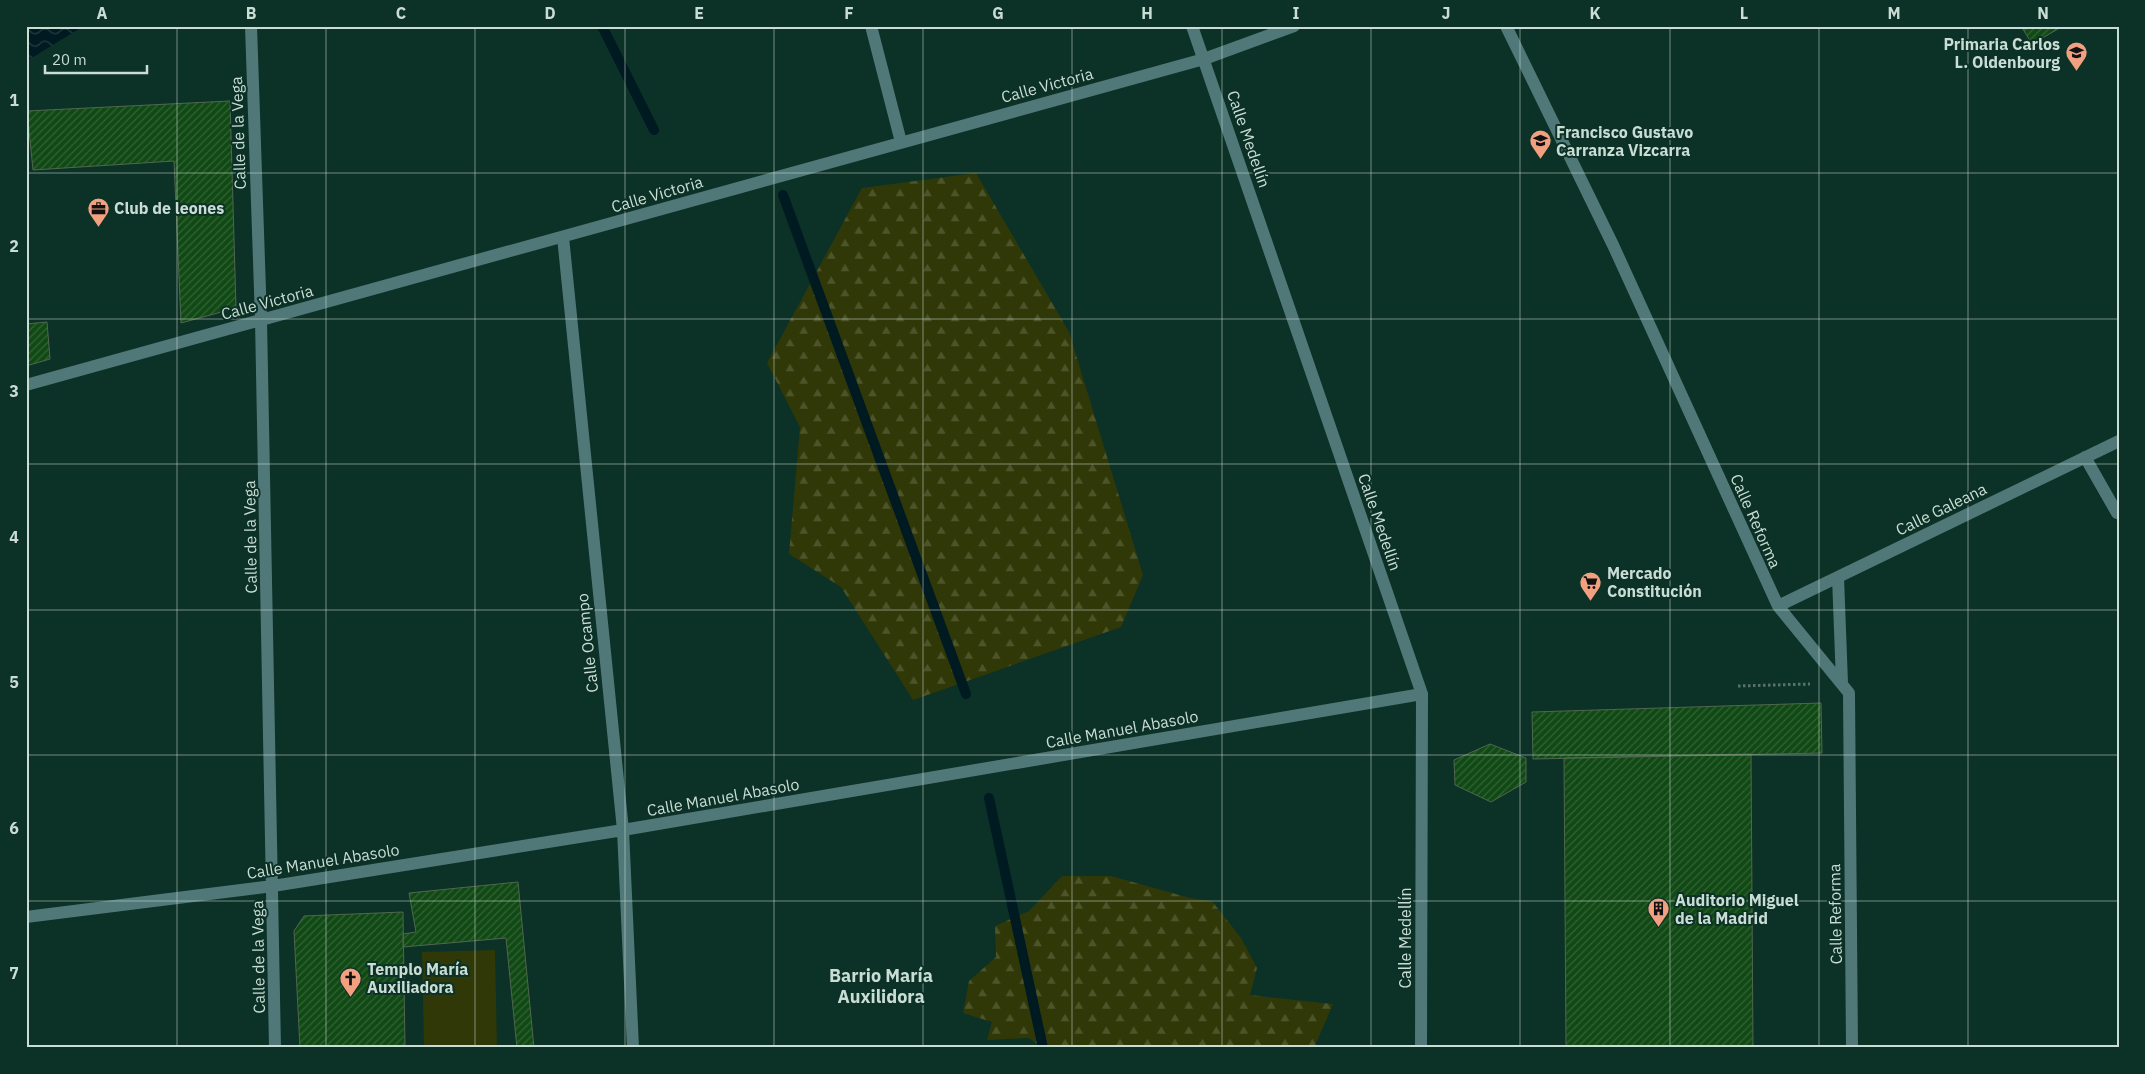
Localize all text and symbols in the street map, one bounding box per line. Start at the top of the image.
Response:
text: A [97,3,108,23]
text: B [246,3,257,23]
text: C [396,3,406,23]
text: D [544,3,556,23]
text: E [694,3,704,23]
text: F [844,3,854,23]
text: G [992,3,1004,23]
text: H [1141,3,1153,23]
text: I [1293,3,1300,23]
text: J [1442,3,1450,23]
text: K [1589,3,1601,23]
text: L [1740,3,1748,23]
text: M [1887,3,1901,23]
text: N [2037,3,2049,23]
place label: Primaria Carlos L. Oldenbourg [1943,34,2060,72]
school or university icon: Primaria Carlos L. Oldenbourg [2064,41,2088,72]
scale bar [45,42,148,74]
text: 20 m [52,50,87,69]
street label: Calle Victoria [999,63,1096,107]
street label: Calle de la Vega [226,76,250,190]
street label: Calle Medellín [1223,88,1275,190]
text: 1 [9,90,19,110]
place label: Francisco Gustavo Carranza Vizcarra [1556,122,1693,160]
school or university icon: Francisco Gustavo Carranza Vizcarra [1528,129,1552,160]
street label: Calle Victoria [609,171,706,217]
office icon: Club de leones [86,196,110,227]
place label: Club de leones [114,198,224,218]
text: 2 [9,236,19,256]
street label: Calle Victoria [219,280,316,324]
text: 3 [9,381,19,401]
street label: Calle Medellín [1354,471,1406,573]
street label: Calle Reforma [1726,471,1786,572]
street label: Calle Galeana [1892,478,1990,540]
street label: Calle de la Vega [239,480,261,594]
text: 4 [9,527,19,547]
place label: Mercado Constitución [1607,563,1702,601]
supermarket icon: Mercado Constitución [1579,570,1603,601]
street label: Calle Ocampo [572,592,602,694]
text: 5 [9,672,19,692]
street label: Calle Manuel Abasolo [1044,706,1200,752]
street label: Calle Manuel Abasolo [645,774,801,820]
text: 6 [9,818,19,838]
street label: Calle Manuel Abasolo [245,839,401,883]
street label: Calle Reforma [1824,863,1846,965]
street label: Calle Medellín [1395,887,1415,989]
place label: Auditorio Miguel de la Madrid [1675,890,1799,928]
building icon: Auditorio Miguel de la Madrid [1647,897,1671,928]
street label: Calle de la Vega [247,900,269,1014]
place label: Templo María Auxiliadora [367,959,468,997]
text: 7 [9,963,19,983]
district label: Barrio María Auxilidora [829,964,933,1008]
church icon: Templo María Auxiliadora [339,966,363,997]

